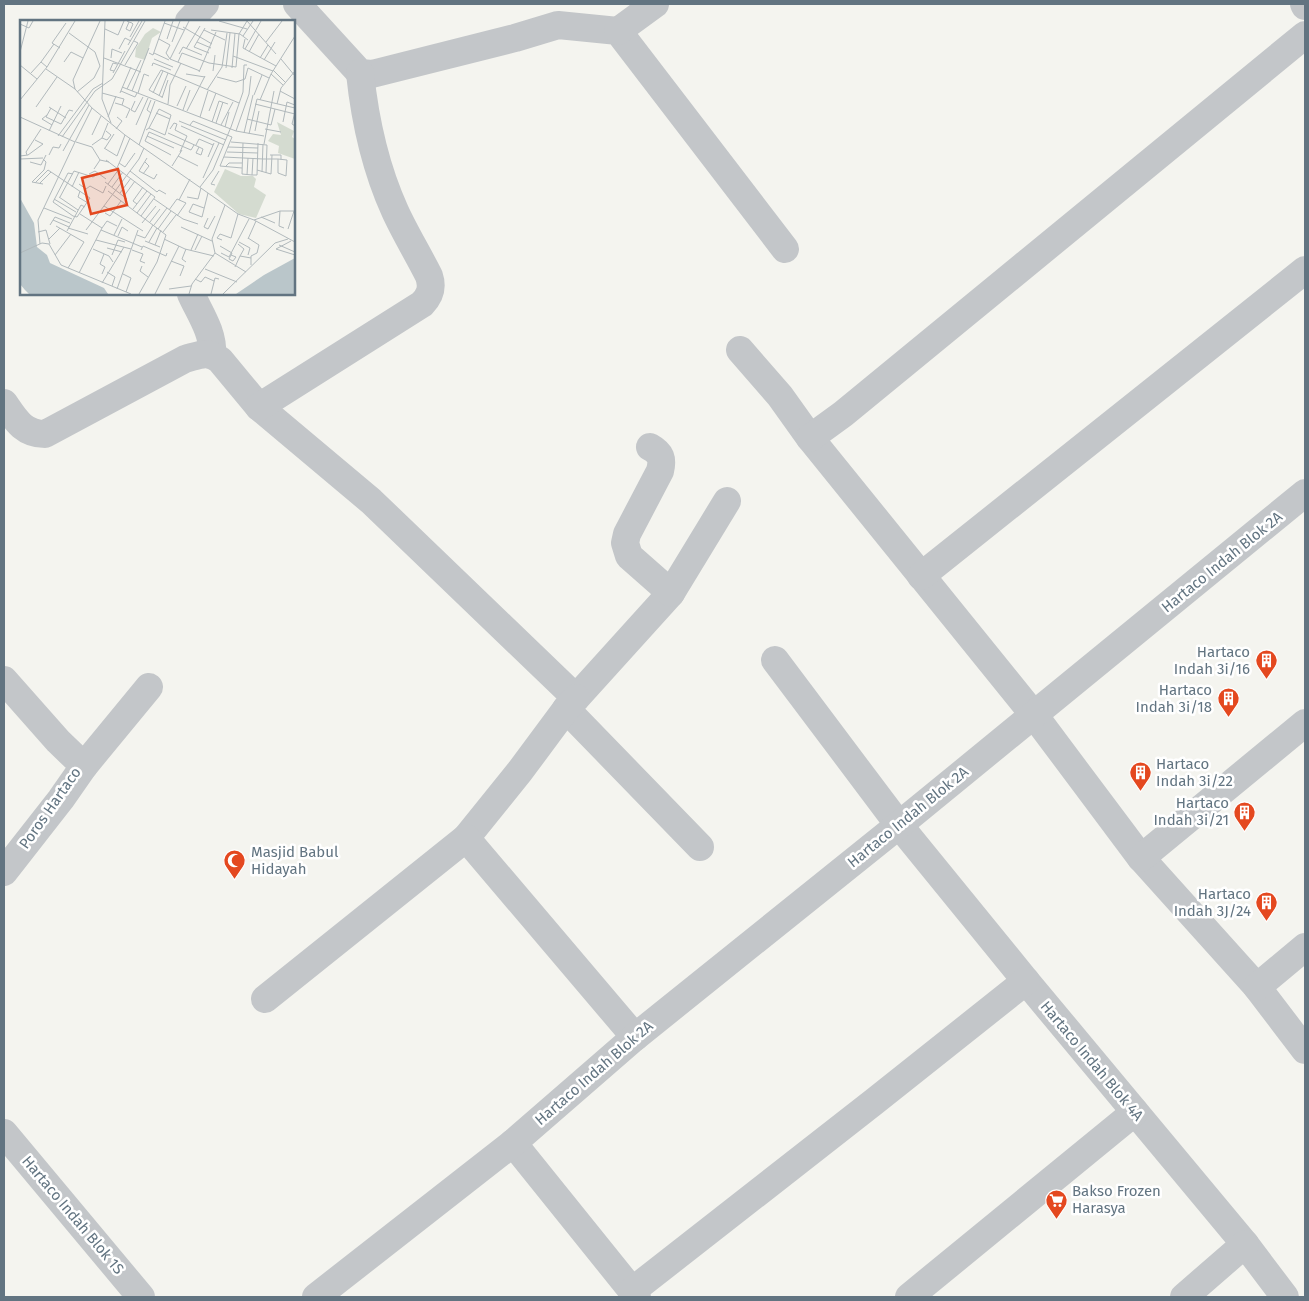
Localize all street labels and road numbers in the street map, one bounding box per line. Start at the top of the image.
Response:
street label: Hartaco Indah Blok 2A [1158,507,1286,616]
street label: Hartaco Indah Blok 2A [844,762,972,871]
street label: Poros Hartaco [15,764,85,852]
street label: Hartaco Indah Blok 4A [1037,997,1148,1125]
street label: Hartaco Indah Blok 2A [531,1017,657,1129]
street label: Hartaco Indah Blok 1S [18,1152,128,1278]

